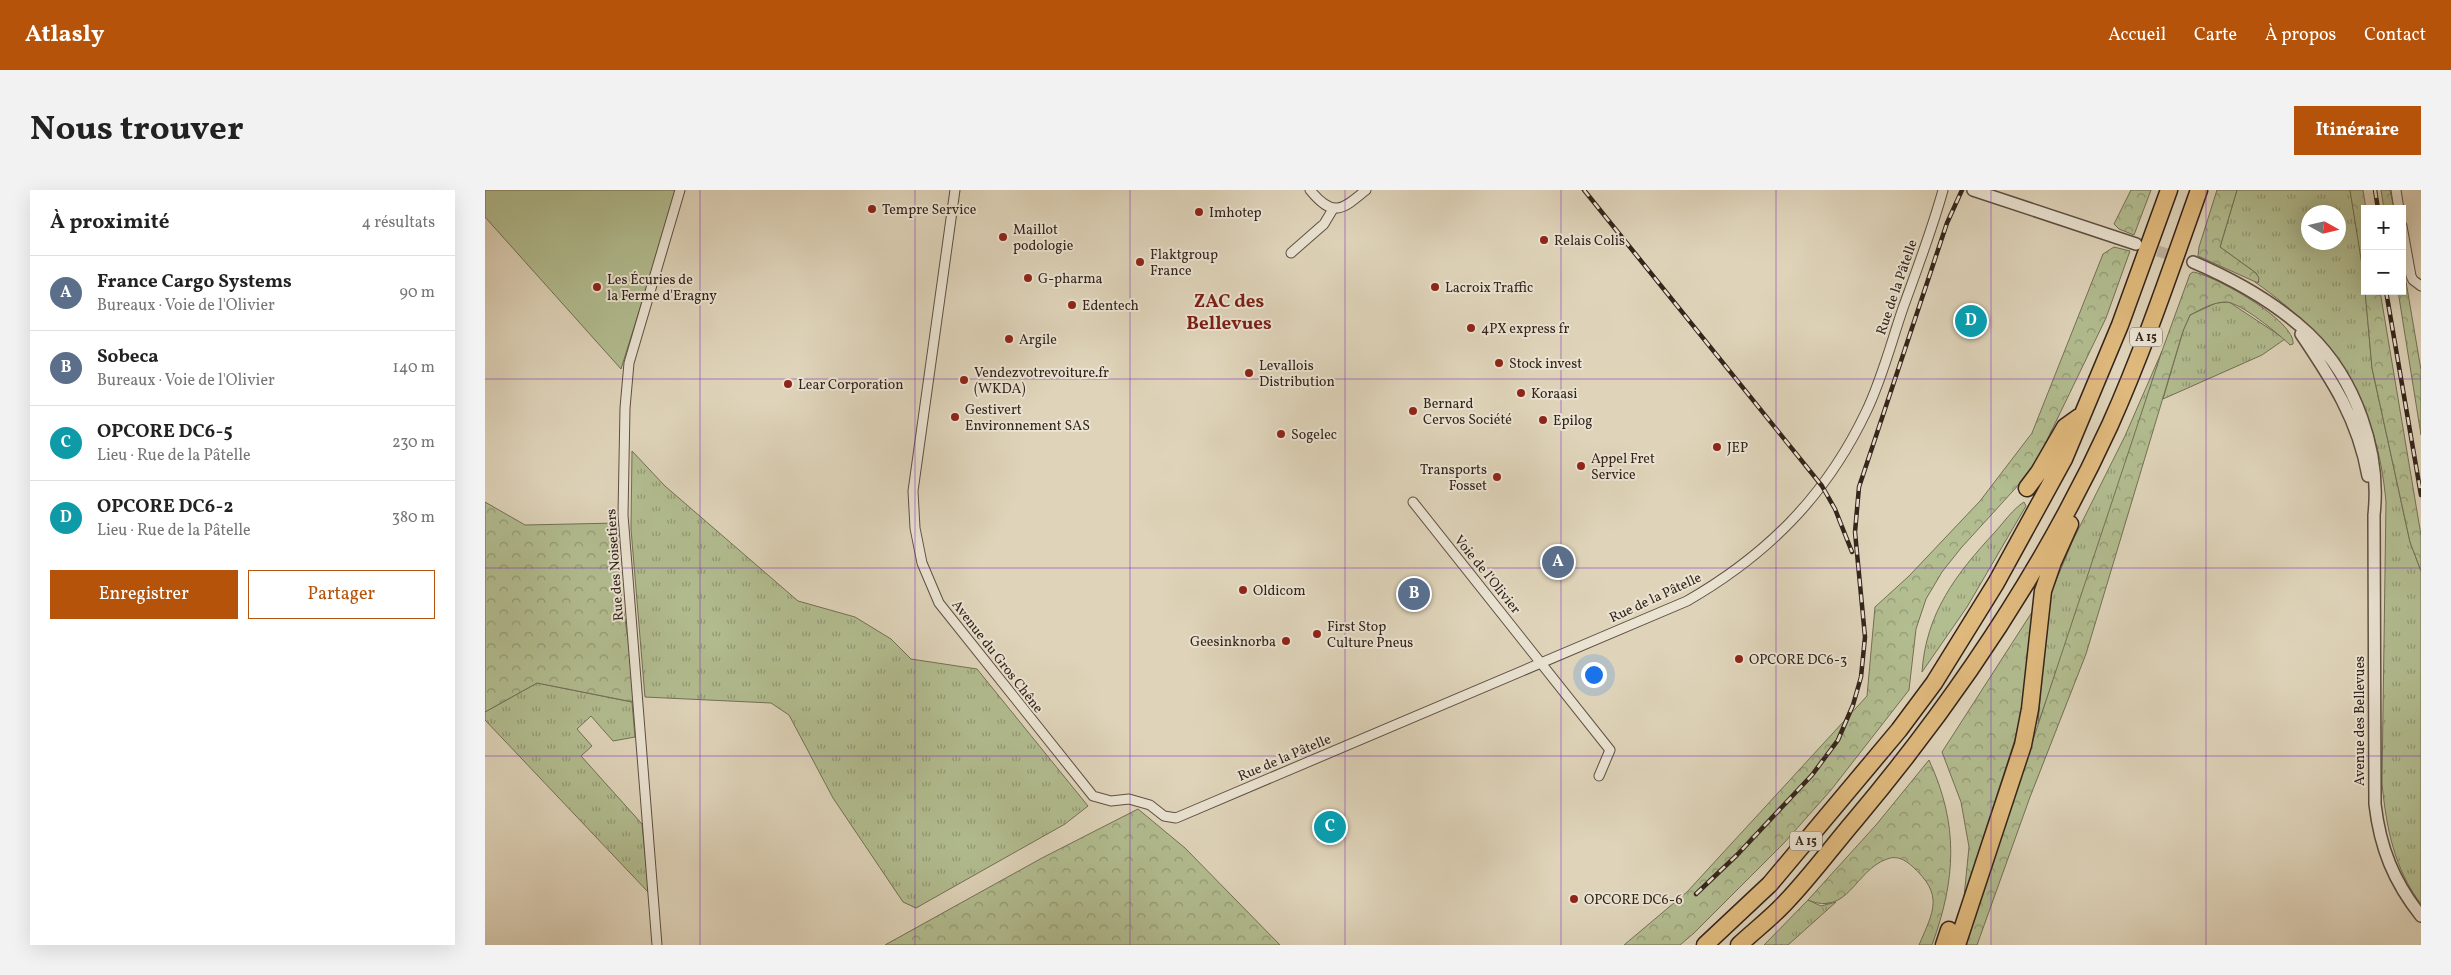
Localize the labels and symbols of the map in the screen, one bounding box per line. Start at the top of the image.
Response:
place label: Tempre Service [882,201,977,220]
marker: Tempre Service [866,203,878,215]
place label: Imhotep [1209,204,1262,223]
north arrow [2301,205,2346,250]
marker: Imhotep [1193,206,1205,218]
place label: Maillot podologie [1013,221,1074,256]
marker: Maillot podologie [997,231,1009,243]
place label: Relais Colis [1554,232,1625,251]
marker: Relais Colis [1538,234,1550,246]
street label: Rue de la Pâtelle [1872,237,1923,338]
place label: Flaktgroup France [1150,246,1218,281]
marker: Flaktgroup France [1134,256,1146,268]
place label: G-pharma [1038,270,1103,289]
place label: Les Écuries de la Ferme d'Eragny [607,271,717,306]
marker: G-pharma [1022,272,1034,284]
place label: Lacroix Traffic [1445,279,1533,298]
marker: Les Écuries de la Ferme d'Eragny [591,281,603,293]
marker: Lacroix Traffic [1429,281,1441,293]
district label: ZAC des Bellevues [1186,289,1272,337]
place label: Edentech [1082,297,1139,316]
marker: Edentech [1066,299,1078,311]
pin: D [1955,302,1987,340]
place label: 4PX express fr [1481,320,1569,339]
marker: 4PX express fr [1465,322,1477,334]
road number: A 15 [2130,328,2162,346]
place label: Argile [1019,331,1057,350]
marker: Argile [1003,333,1015,345]
place label: Stock invest [1509,355,1582,374]
place label: Levallois Distribution [1259,357,1335,392]
marker: Stock invest [1493,357,1505,369]
place label: Vendezvotrevoiture.fr (WKDA) [974,364,1109,399]
marker: Levallois Distribution [1243,367,1255,379]
marker: Vendezvotrevoiture.fr (WKDA) [958,374,970,386]
place label: Lear Corporation [798,376,904,395]
marker: Lear Corporation [782,378,794,390]
place label: Koraasi [1531,385,1577,404]
marker: Koraasi [1515,387,1527,399]
place label: Bernard Cervos Société [1423,395,1512,430]
place label: Gestivert Environnement SAS [965,401,1090,436]
marker: Bernard Cervos Société [1407,405,1419,417]
marker: Gestivert Environnement SAS [949,411,961,423]
place label: Epilog [1553,412,1592,431]
marker: Epilog [1537,414,1549,426]
place label: Sogelec [1291,426,1337,445]
marker: Sogelec [1275,428,1287,440]
place label: JEP [1727,439,1748,458]
marker: JEP [1711,441,1723,453]
place label: Appel Fret Service [1591,450,1655,485]
marker: Appel Fret Service [1575,460,1587,472]
place label: Transports Fosset [1420,461,1487,496]
marker: Transports Fosset [1491,471,1503,483]
street label: Rue des Noisetiers [602,508,629,622]
street label: Voie de l'Olivier [1449,532,1525,618]
pin: A [1542,543,1574,581]
street label: Rue de la Pâtelle [1607,569,1705,628]
pin: B [1398,575,1430,613]
place label: Oldicom [1253,582,1306,601]
marker: Oldicom [1237,584,1249,596]
street label: Avenue du Gros Chêne [947,596,1047,718]
place label: First Stop Culture Pneus [1327,618,1413,653]
marker: First Stop Culture Pneus [1311,628,1323,640]
place label: Geesinknorba [1190,633,1276,652]
marker: Geesinknorba [1280,635,1292,647]
place label: OPCORE DC6-3 [1749,651,1847,670]
marker: OPCORE DC6-3 [1733,653,1745,665]
street label: Avenue des Bellevues [2351,656,2370,786]
your location [1581,662,1607,688]
street label: Rue de la Pâtelle [1235,730,1334,787]
pin: C [1314,808,1346,846]
road number: A 15 [1790,831,1822,850]
place label: OPCORE DC6-6 [1584,891,1683,910]
marker: OPCORE DC6-6 [1568,893,1580,905]

